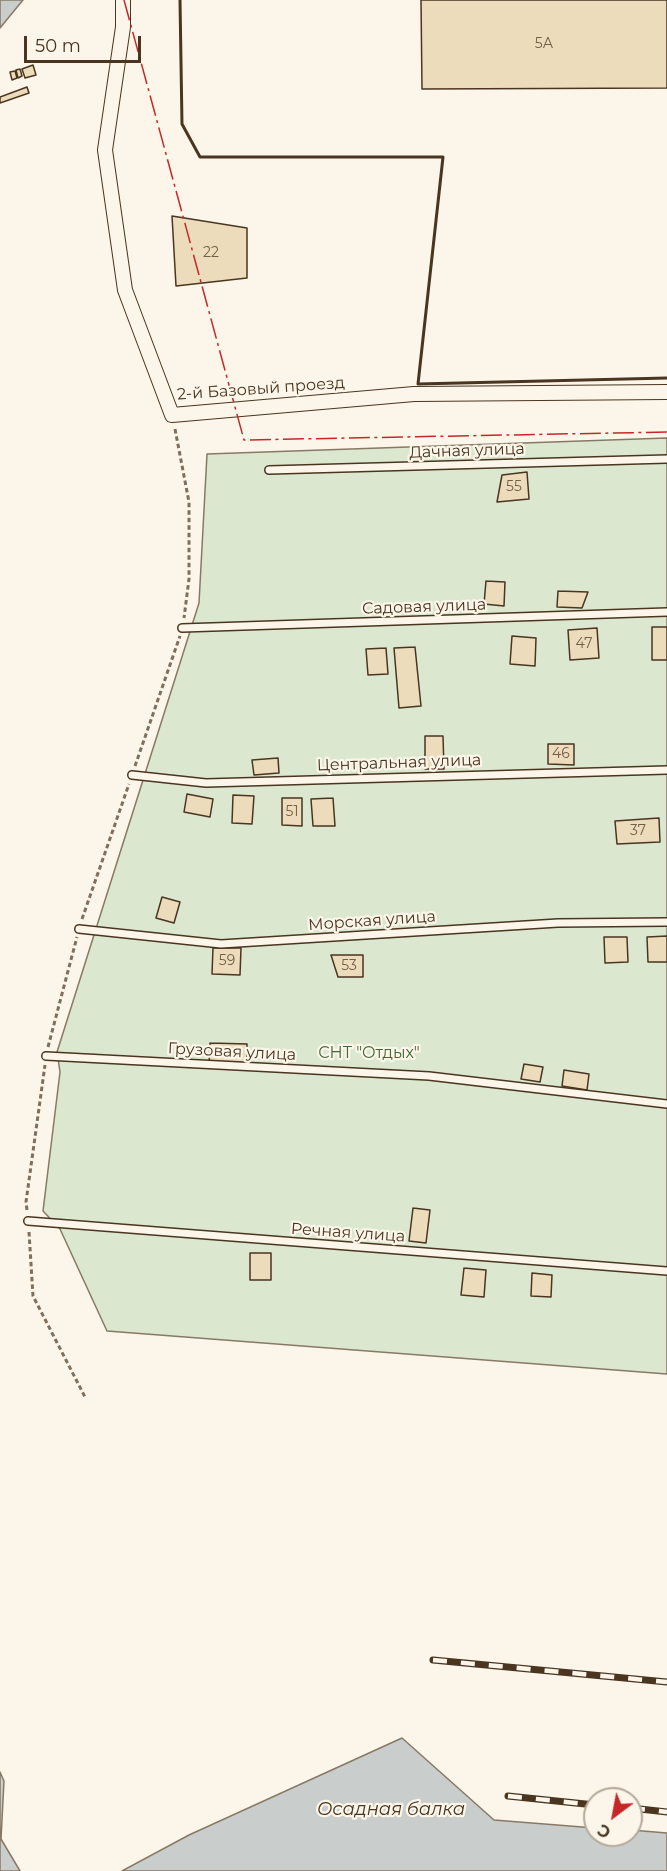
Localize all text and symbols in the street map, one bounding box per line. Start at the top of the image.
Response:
scale bar [27,24,144,62]
text: 50 m [35,35,81,57]
house number: 5А [535,36,553,52]
house number: 22 [203,245,219,261]
street label: 2-й Базовый проезд [176,374,346,404]
street label: Дачная улица [409,439,525,463]
house number: 55 [506,479,522,495]
street label: Садовая улица [362,595,486,619]
house number: 47 [576,636,592,652]
house number: 46 [552,746,570,762]
street label: Центральная улица [316,751,482,775]
house number: 51 [286,804,298,820]
house number: 37 [630,823,646,839]
street label: Морская улица [308,907,436,935]
house number: 59 [219,953,235,969]
house number: 53 [341,958,357,974]
street label: Грузовая улица [167,1039,297,1065]
park label: СНТ "Отдых" [318,1043,420,1063]
street label: Речная улица [290,1219,406,1247]
north arrow [583,1787,643,1847]
water label: Осадная балка [317,1799,465,1821]
text: С [594,1820,614,1842]

